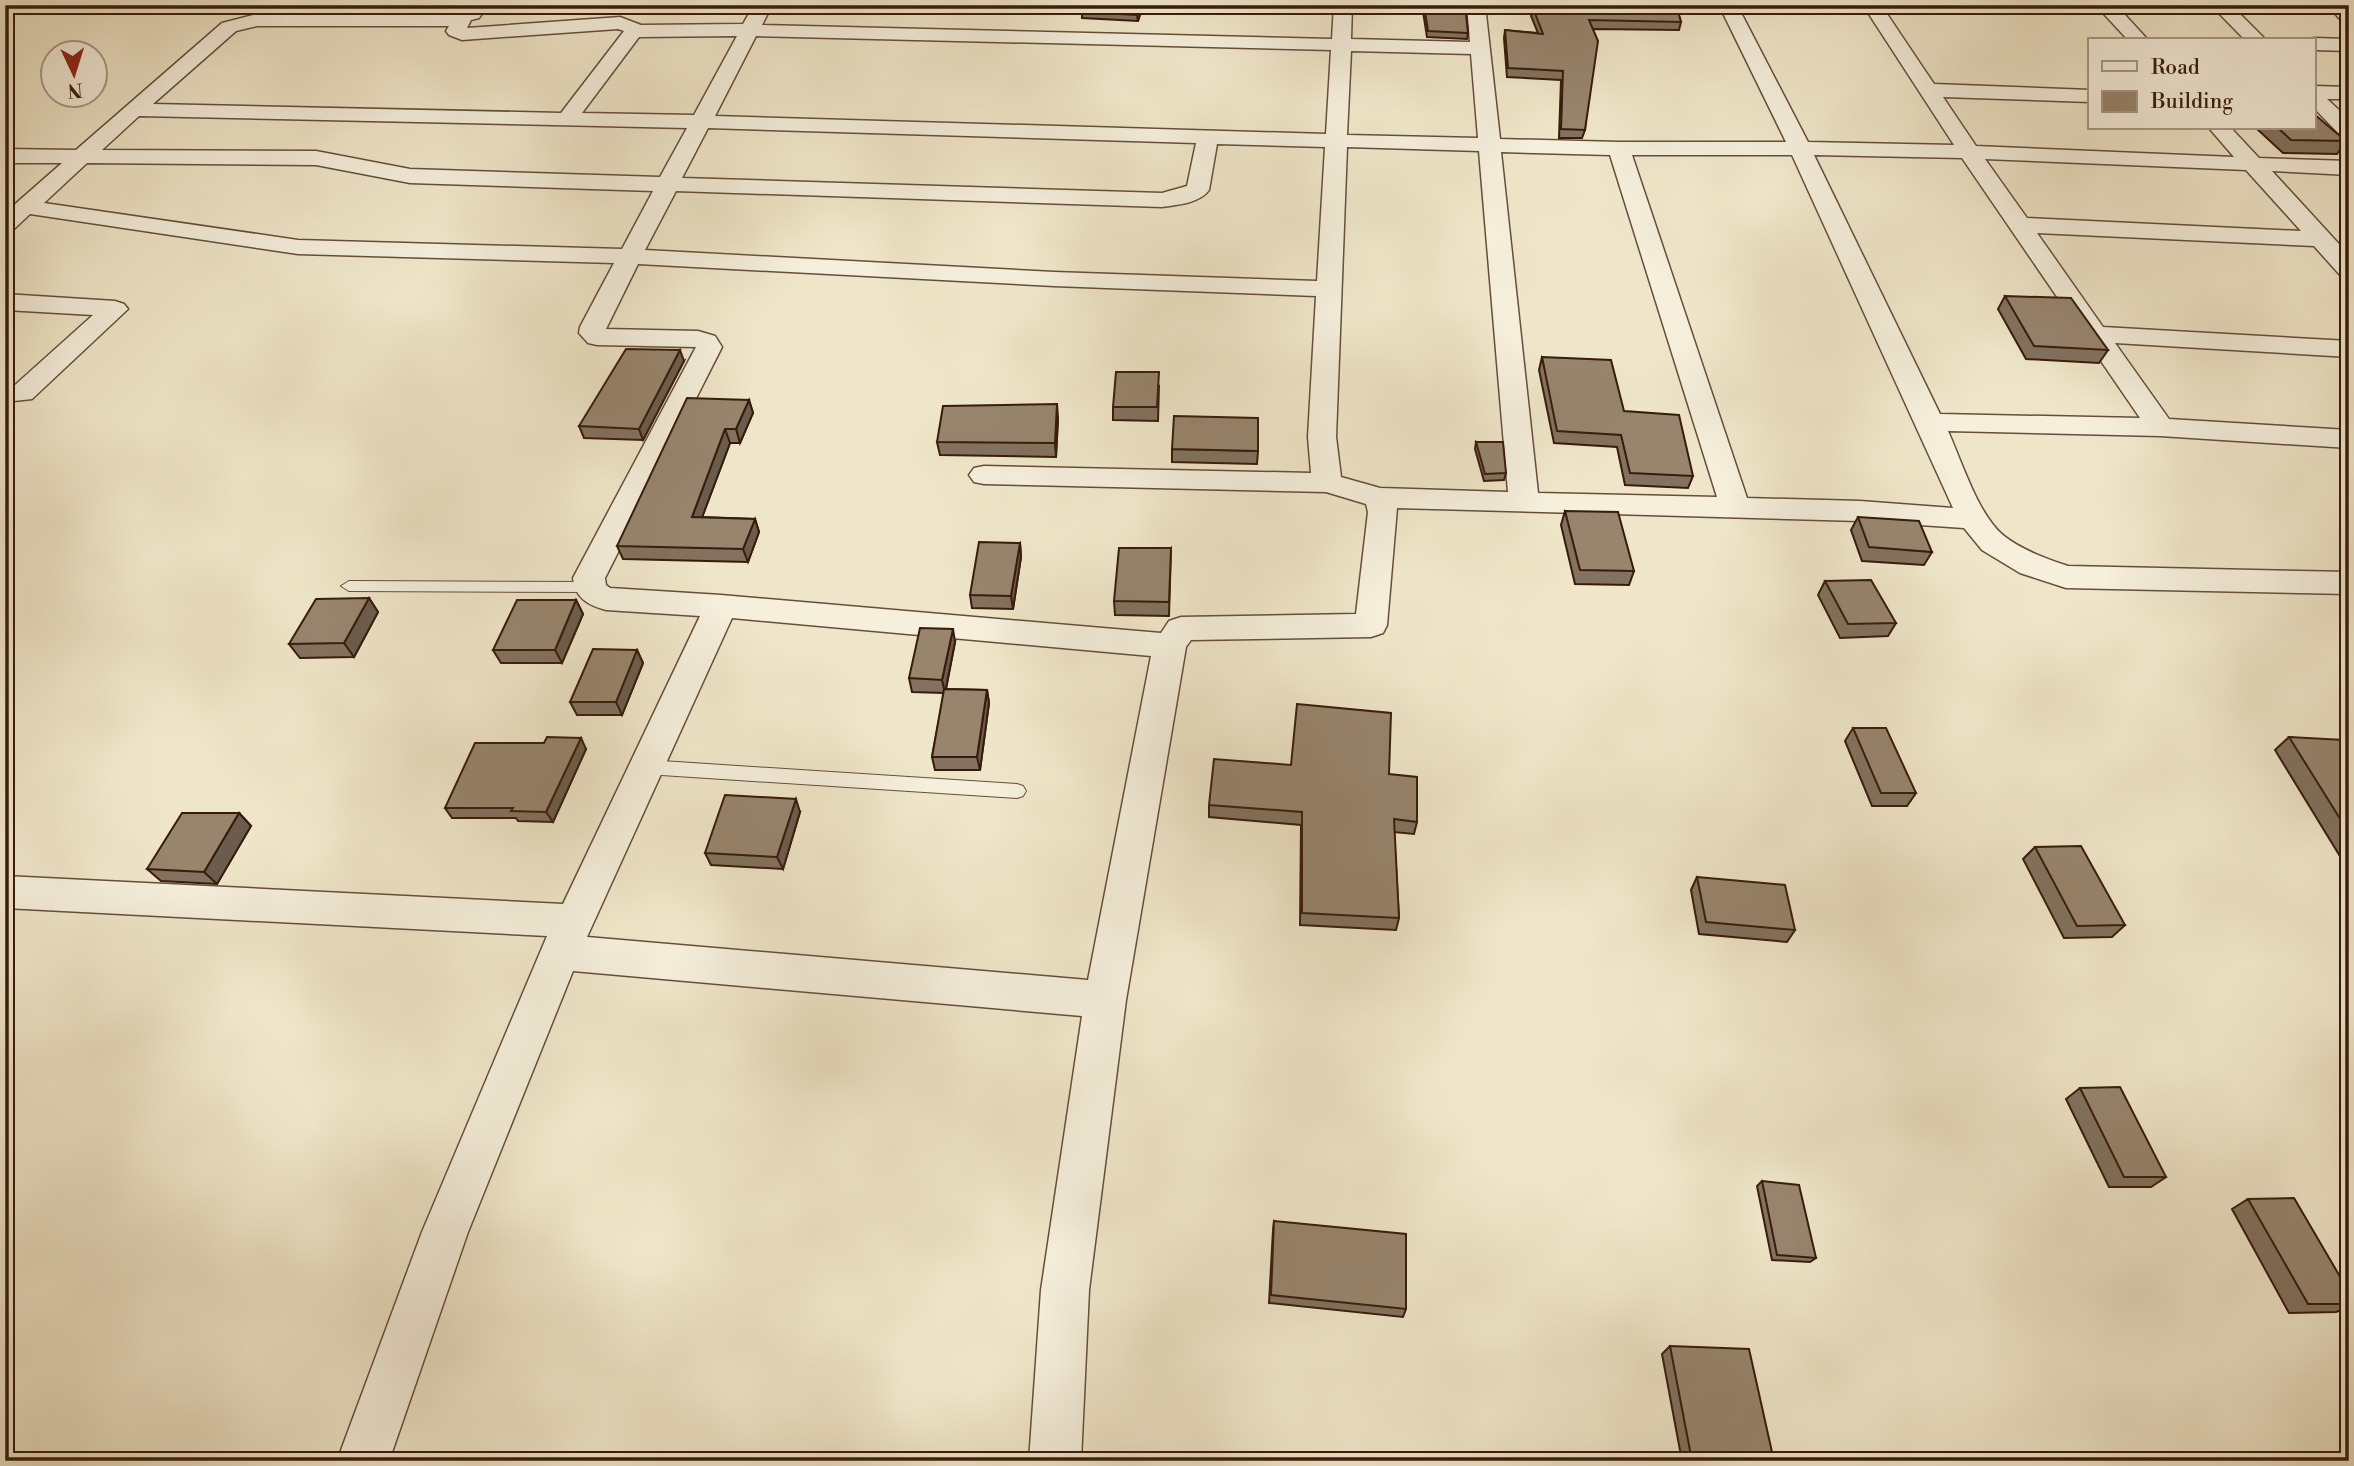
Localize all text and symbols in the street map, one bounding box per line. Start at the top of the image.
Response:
north arrow [38,38,108,108]
legend [2088,38,2316,130]
text: Road [2151,55,2200,81]
text: N [67,77,83,102]
text: Building [2150,89,2233,115]

